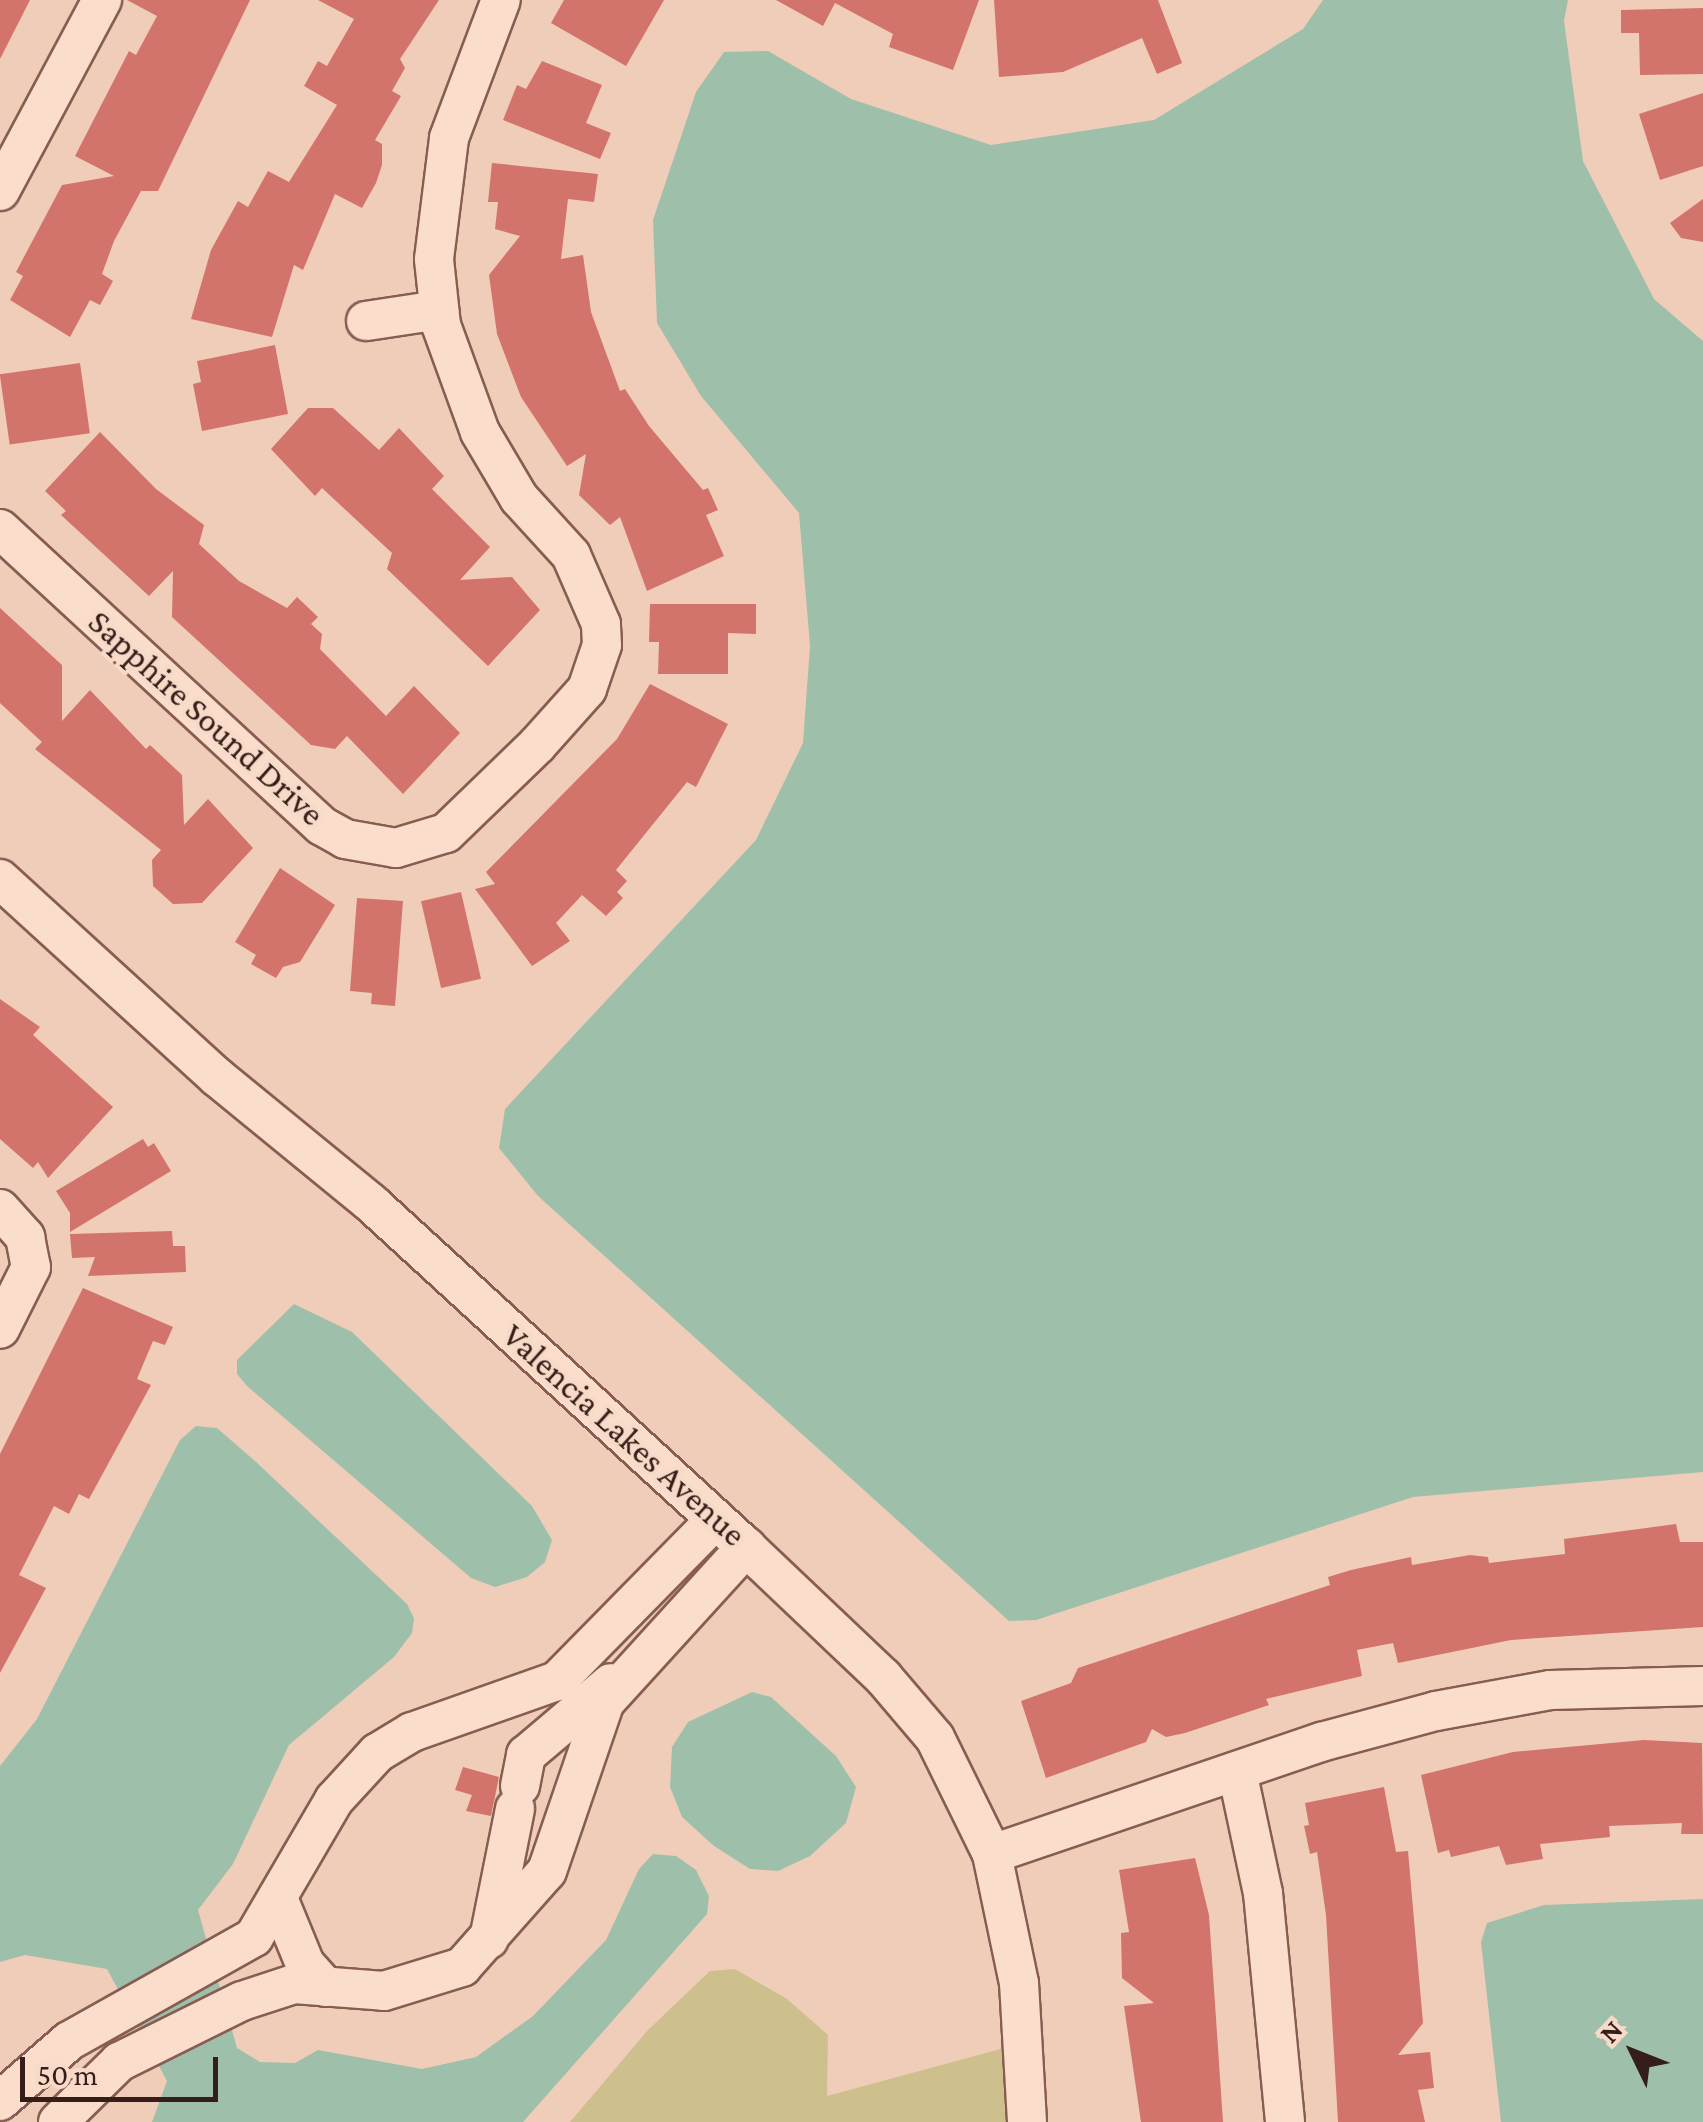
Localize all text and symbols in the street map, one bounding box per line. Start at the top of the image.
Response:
street label: Sapphire Sound Drive [79,601,333,835]
street label: Valencia Lakes Avenue [494,1315,754,1555]
north arrow [1583,2002,1683,2102]
text: N [1593,2014,1629,2049]
scale bar [25,2037,222,2099]
text: 50 m [37,2058,98,2091]

